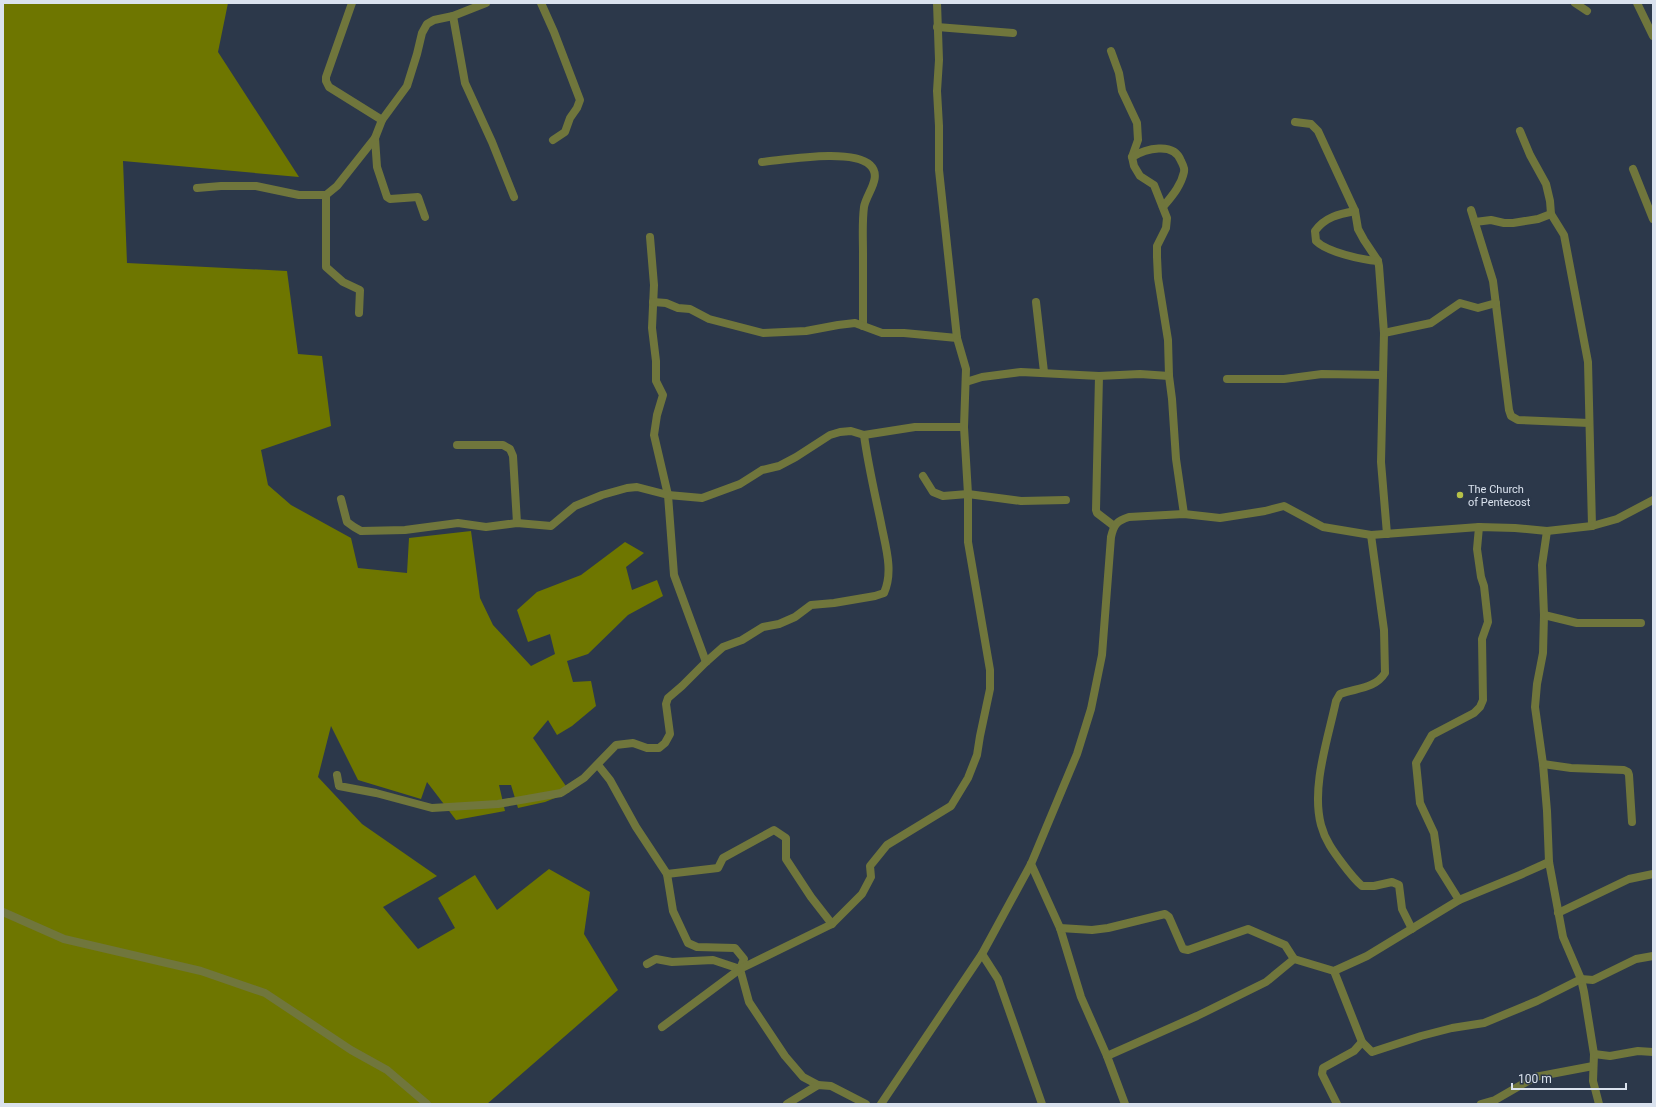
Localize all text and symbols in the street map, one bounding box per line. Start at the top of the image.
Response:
place label: The Church of Pentecost [1468,483,1531,509]
marker: The Church of Pentecost [1455,490,1465,500]
scale bar [1512,1065,1626,1091]
text: 100 m [1518,1072,1552,1086]

